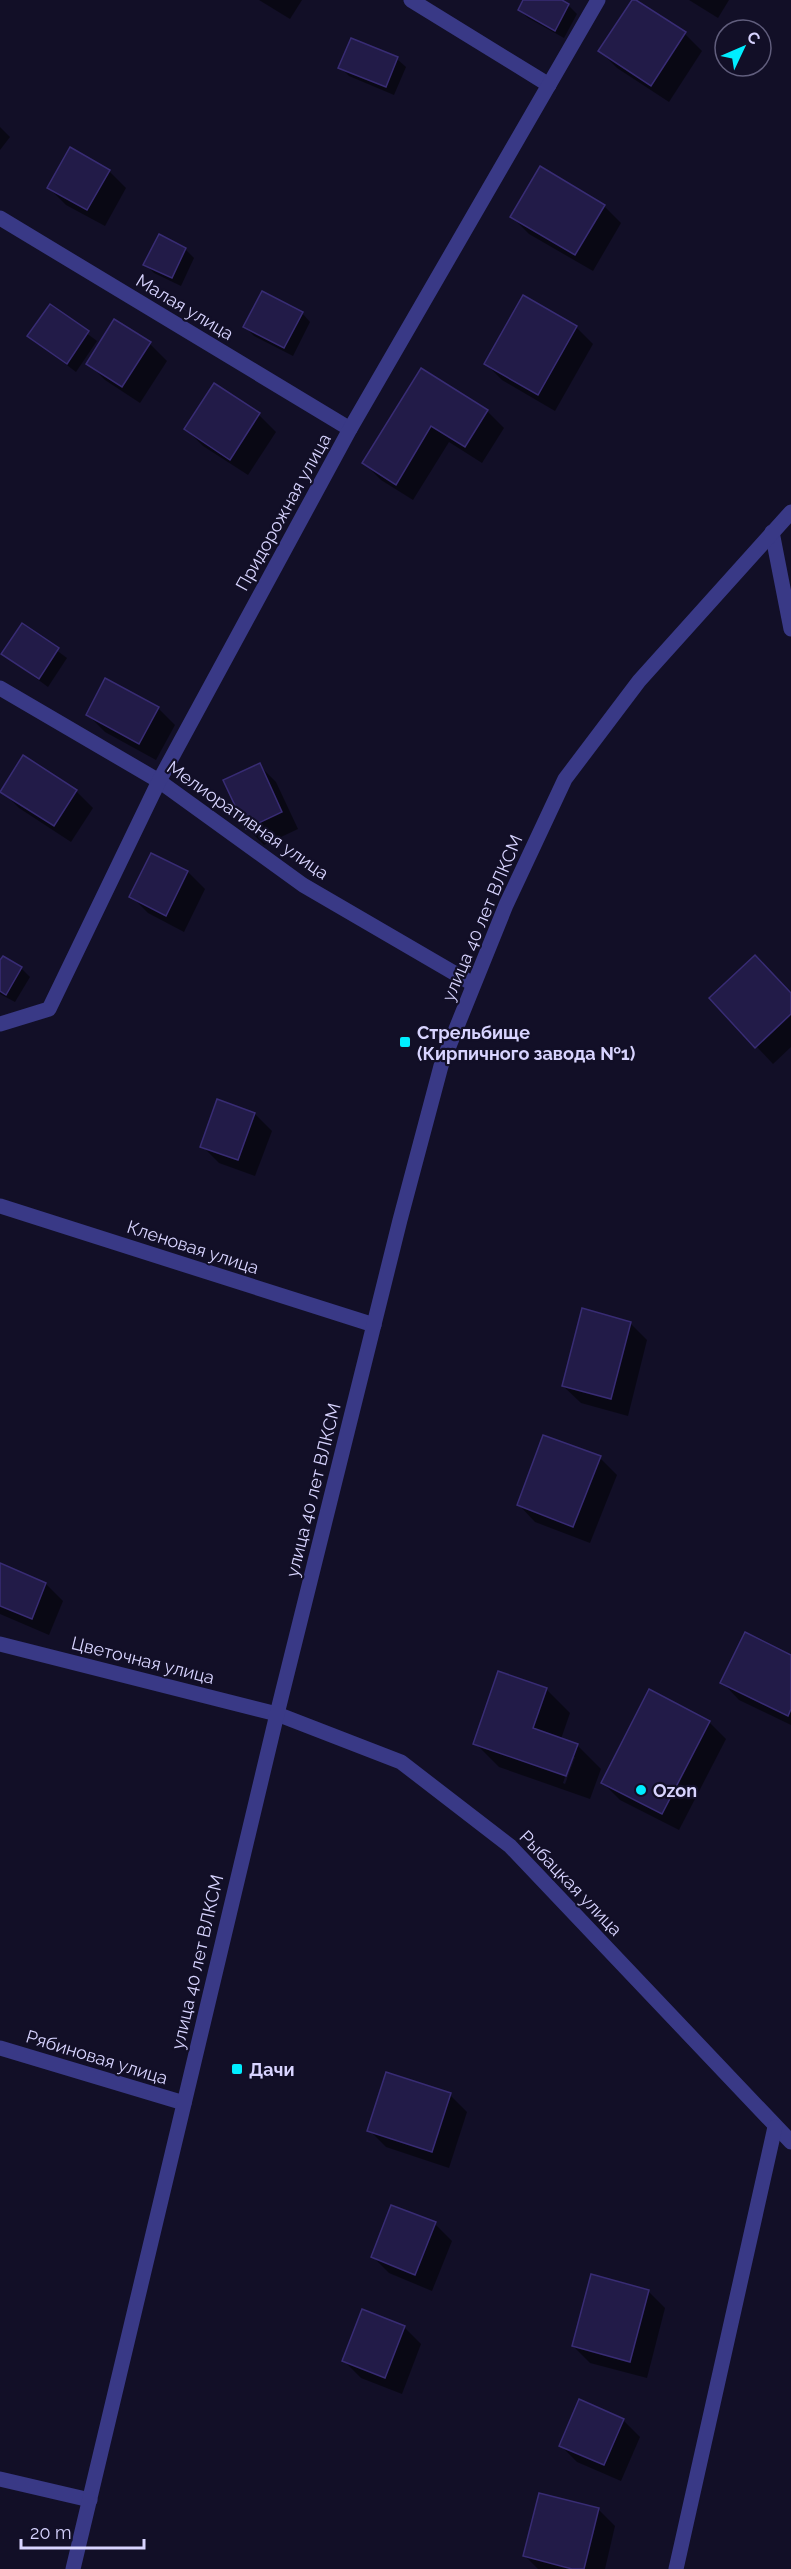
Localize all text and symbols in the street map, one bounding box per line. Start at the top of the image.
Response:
north arrow [713,18,773,78]
text: С [743,27,764,48]
street label: Малая улица [132,270,238,344]
street label: Придорожная улица [231,430,335,594]
street label: Мелиоративная улица [163,756,333,884]
street label: улица 40 лет ВЛКСМ [437,832,527,1004]
place label: Стрельбище (Кирпичного завода №1) [417,1022,635,1064]
marker: Стрельбище (Кирпичного завода №1) [398,1035,412,1049]
street label: Кленовая улица [125,1216,261,1278]
street label: улица 40 лет ВЛКСМ [281,1401,345,1579]
street label: Цветочная улица [69,1632,217,1688]
place label: Ozon [653,1780,697,1801]
marker: Ozon [634,1783,648,1797]
street label: Рыбацкая улица [515,1826,627,1940]
street label: улица 40 лет ВЛКСМ [167,1873,227,2051]
street label: Рябиновая улица [24,2025,170,2089]
place label: Дачи [249,2059,294,2080]
marker: Дачи [230,2062,244,2076]
scale bar [21,2512,144,2550]
text: 20 m [30,2522,72,2543]

